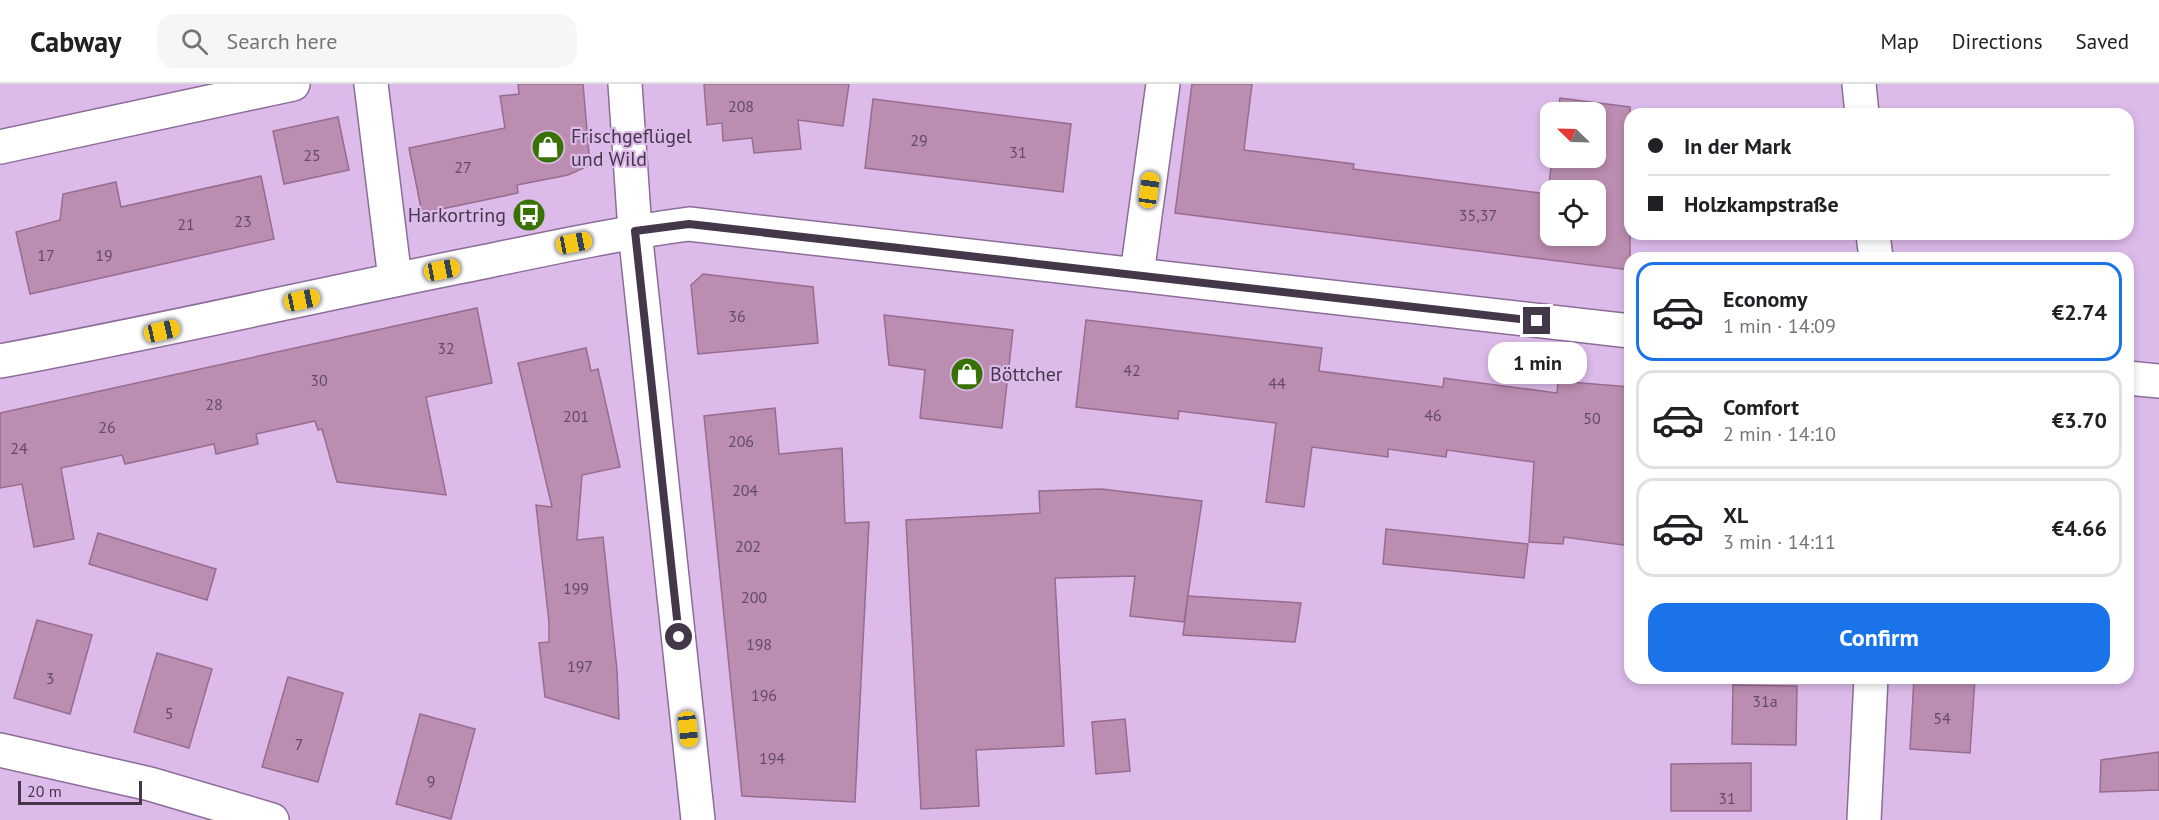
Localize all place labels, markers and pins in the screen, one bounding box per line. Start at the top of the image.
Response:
place label: Frischgeflügel und Wild [571,123,692,172]
shop icon: Frischgeflügel und Wild [530,129,566,165]
bus stop icon: Harkortring [511,197,547,233]
place label: Harkortring [408,202,506,228]
shop icon: Böttcher [949,356,985,392]
place label: Böttcher [990,361,1063,387]

